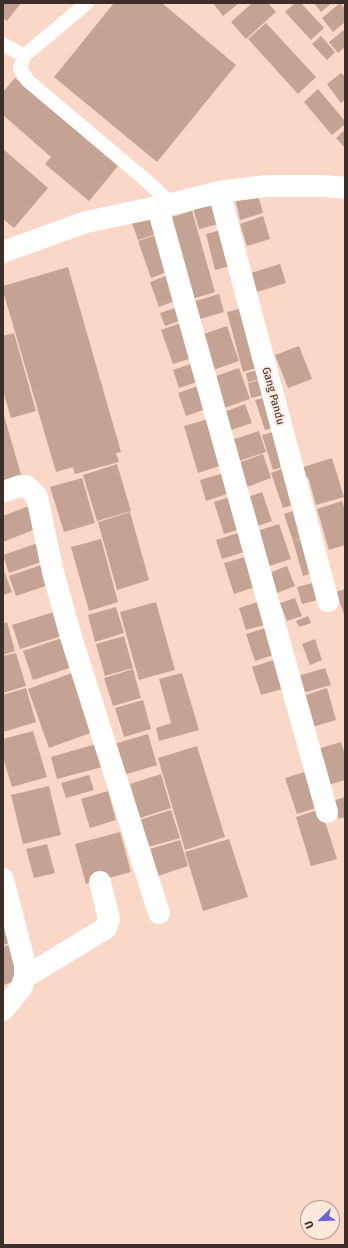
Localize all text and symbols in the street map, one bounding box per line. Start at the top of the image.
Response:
street label: Gang Pandu [259,366,287,426]
north arrow [300,1200,340,1240]
text: U [302,1219,317,1230]

